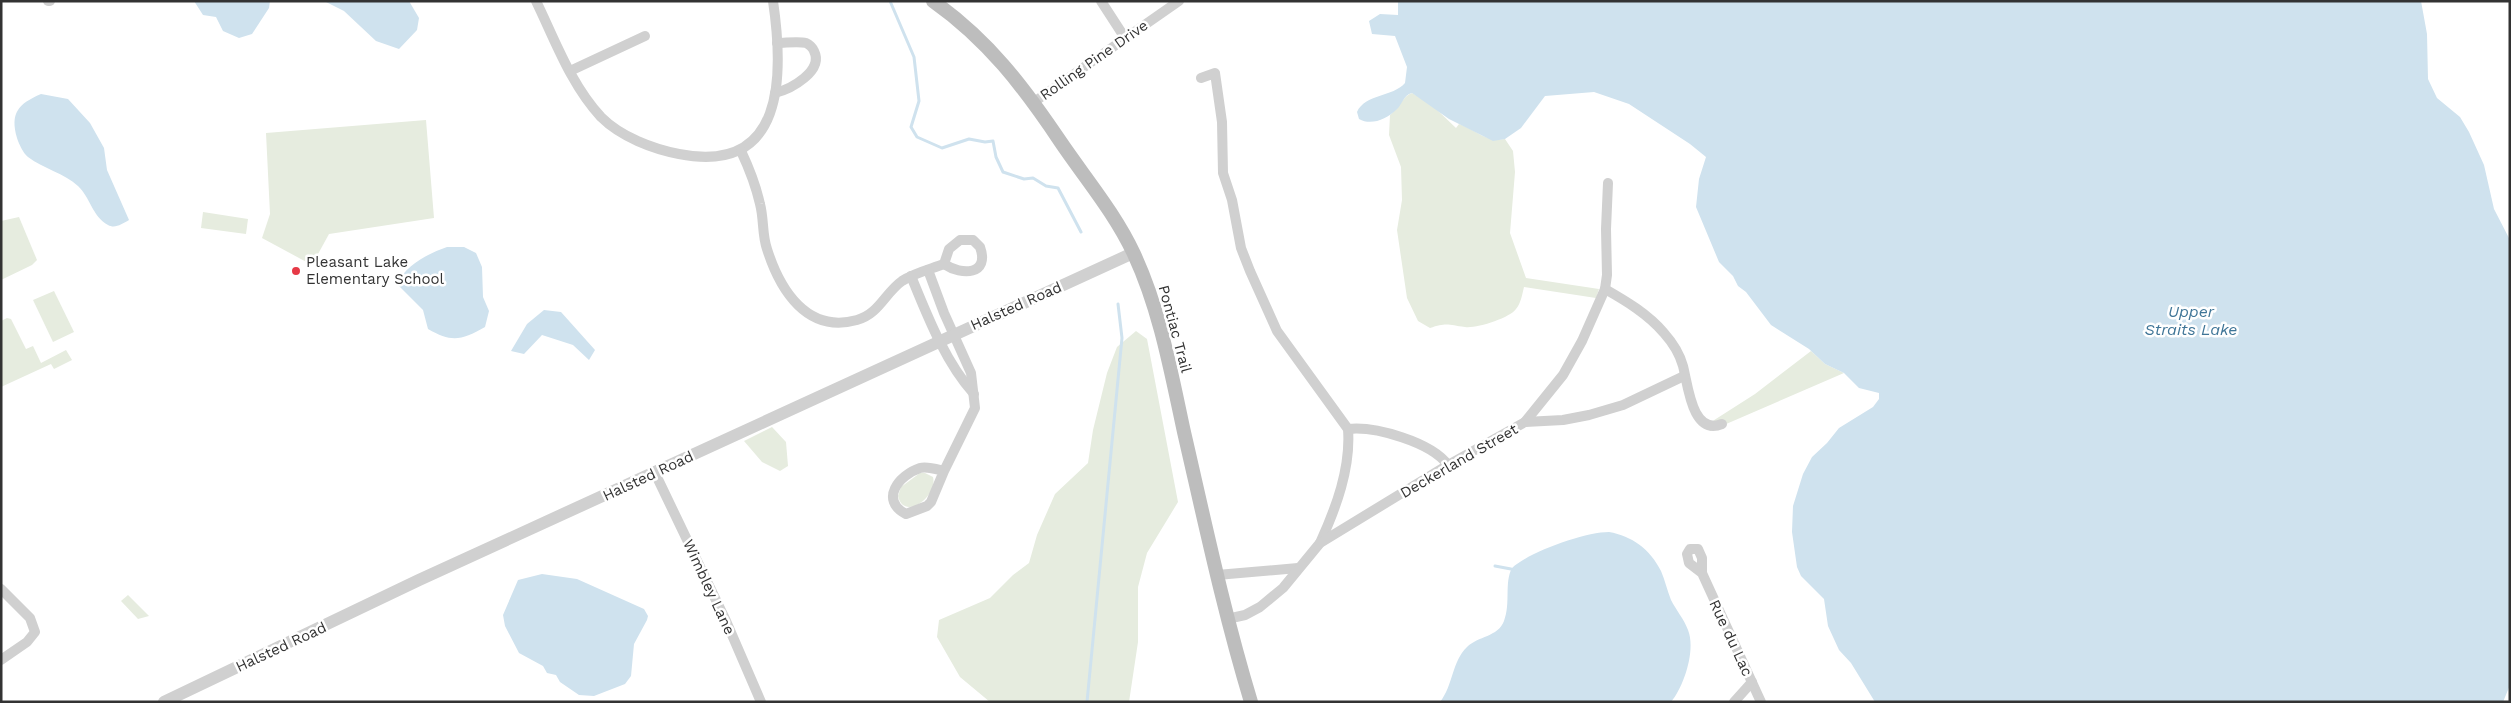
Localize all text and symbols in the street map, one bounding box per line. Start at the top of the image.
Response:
street label: Rolling Pine Drive [1037,16,1151,104]
place label: Pleasant Lake Elementary School [306,253,445,288]
marker: Pleasant Lake Elementary School [290,265,302,277]
street label: Halsted Road [968,278,1064,334]
street label: Pontiac Trail [1155,283,1195,375]
water label: Upper Straits Lake [2144,302,2238,339]
street label: Deckerland Street [1397,420,1522,502]
street label: Halsted Road [600,447,696,505]
street label: Wimbley Lane [679,537,739,637]
street label: Rue du Lac [1705,597,1757,679]
street label: Halsted Road [233,618,329,676]

